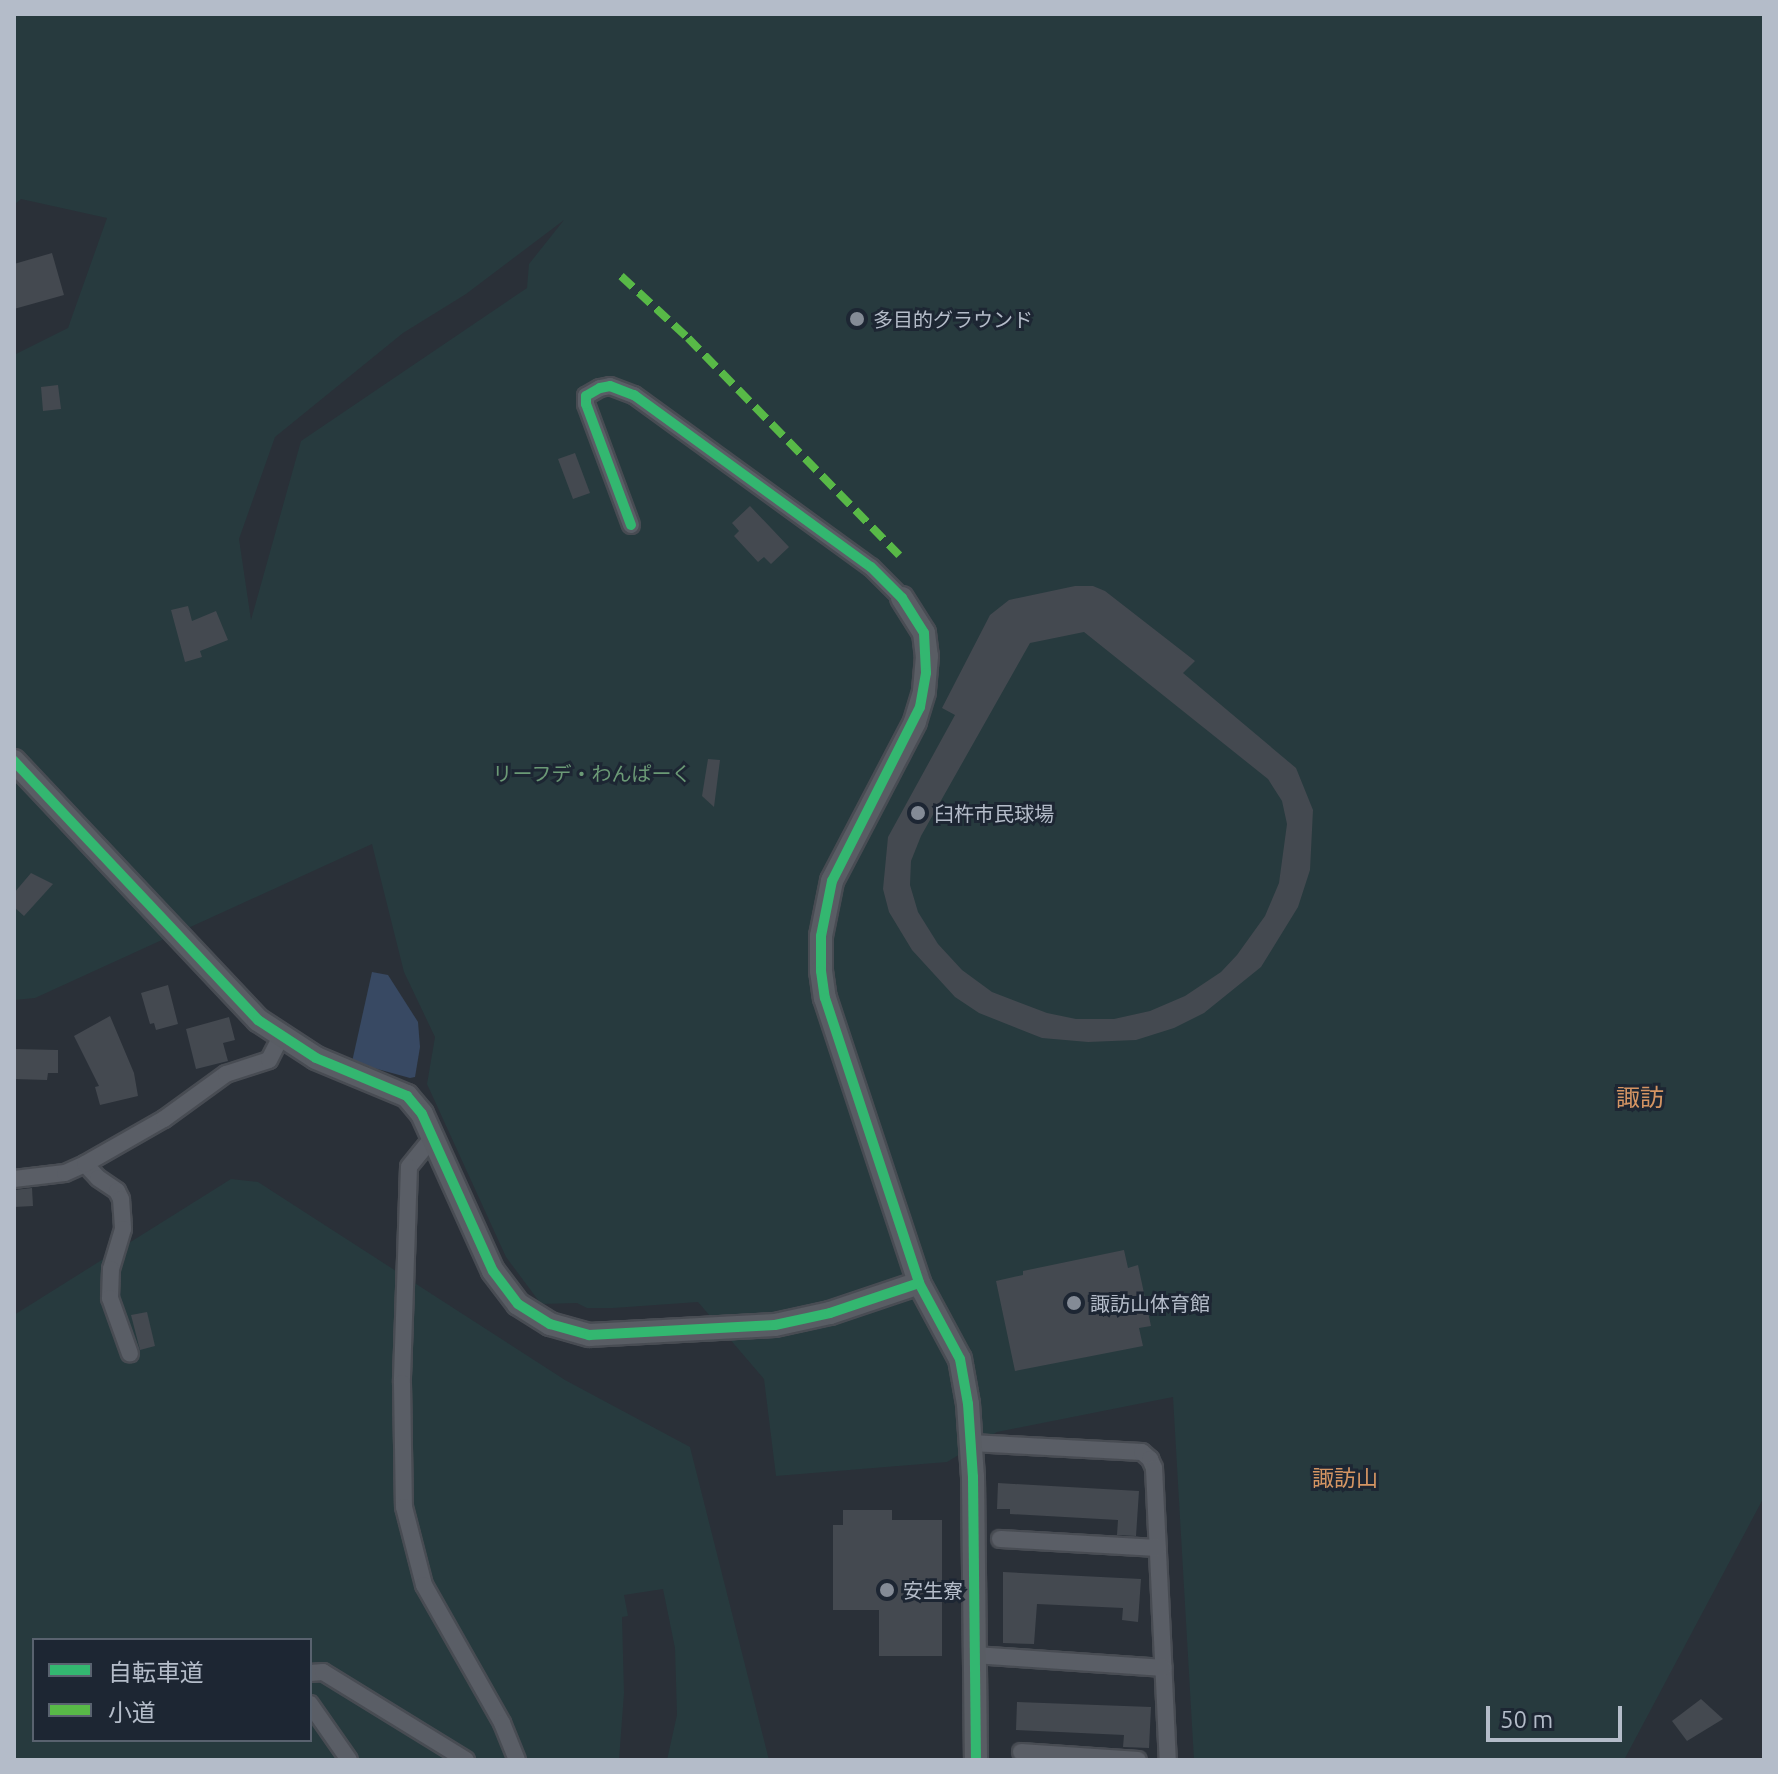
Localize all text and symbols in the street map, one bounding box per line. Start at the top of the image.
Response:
place label: 多目的グラウンド [873,307,1033,331]
marker: 多目的グラウンド [848,310,866,328]
park label: リーフデ・わんぱーく [492,761,692,785]
place label: 臼杵市民球場 [934,801,1054,825]
marker: 臼杵市民球場 [909,804,927,822]
district label: 諏訪 [1616,1084,1664,1112]
place label: 諏訪山体育館 [1090,1291,1210,1315]
marker: 諏訪山体育館 [1065,1294,1083,1312]
district label: 諏訪山 [1312,1465,1378,1491]
place label: 安生寮 [903,1578,963,1602]
marker: 安生寮 [878,1581,896,1599]
legend [32,1638,312,1742]
text: 自転車道 [108,1659,204,1686]
scale bar [1490,1690,1626,1740]
text: 小道 [108,1699,156,1726]
text: 50 m [1500,1706,1553,1733]

